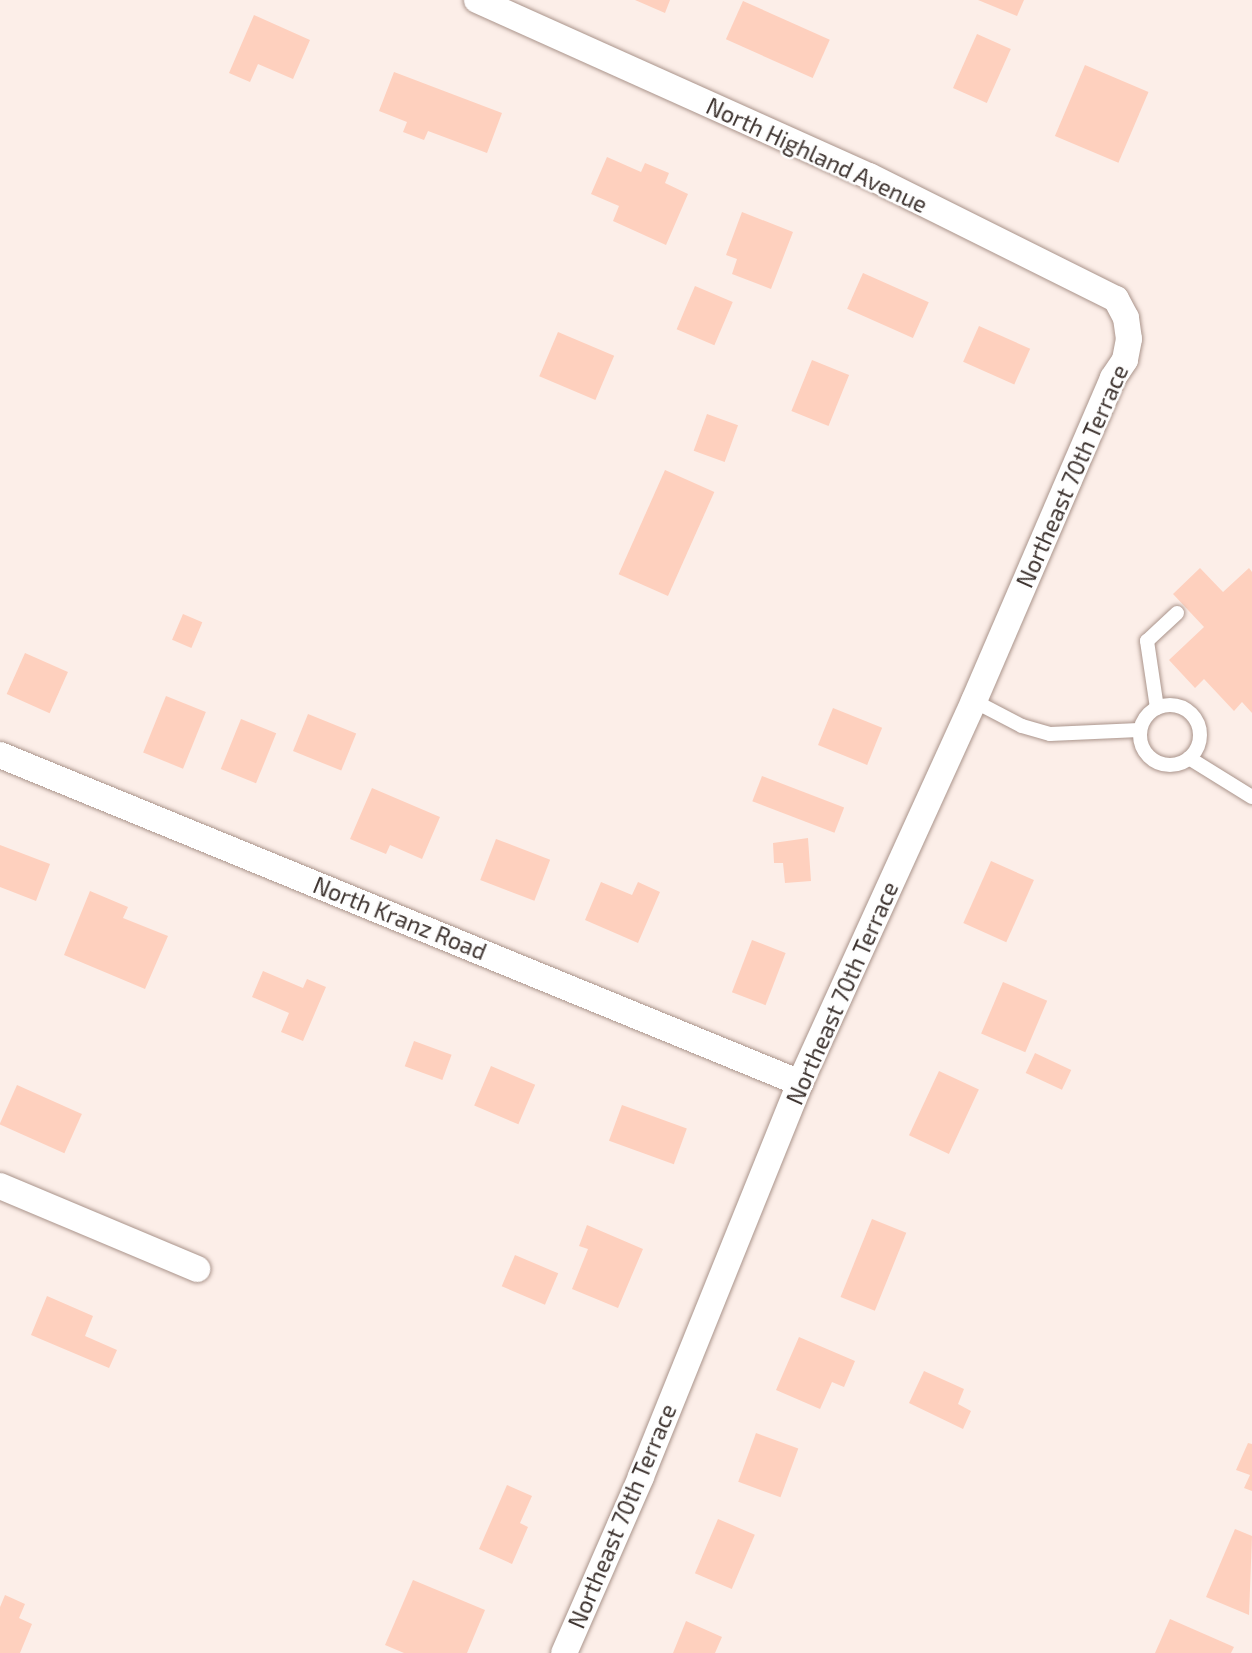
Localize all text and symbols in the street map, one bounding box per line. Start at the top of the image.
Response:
street label: North Highland Avenue [702,92,932,218]
street label: Northeast 70th Terrace [1010,360,1134,592]
street label: North Kranz Road [309,871,491,965]
street label: Northeast 70th Terrace [780,877,904,1109]
street label: Northeast 70th Terrace [562,1399,682,1633]

